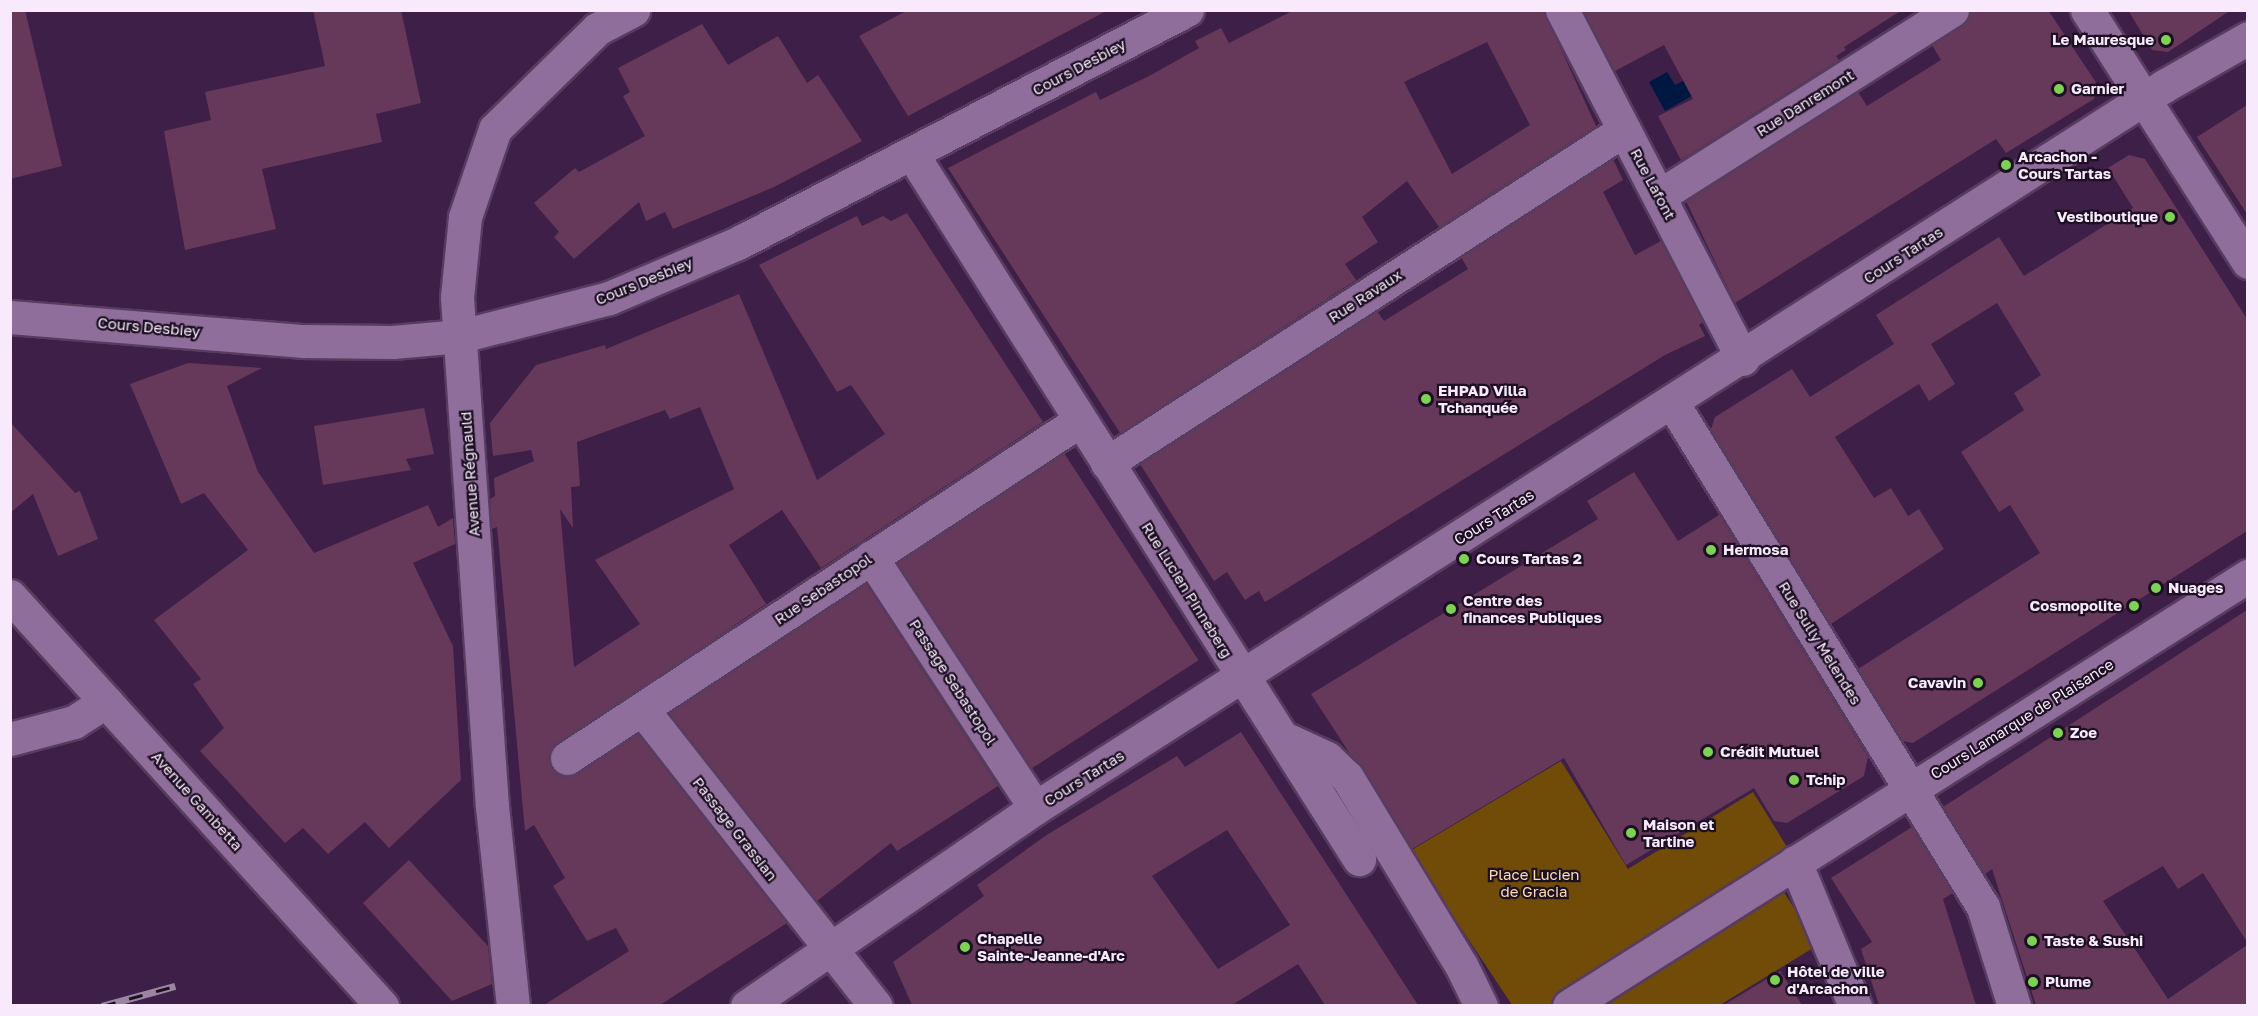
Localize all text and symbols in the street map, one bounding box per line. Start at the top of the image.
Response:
place label: Le Mauresque [2052,31,2154,49]
marker: Le Mauresque [2159,33,2173,47]
street label: Cours Desbiey [1029,35,1129,99]
street label: Rue Danremont [1753,66,1857,140]
place label: Garnier [2071,80,2124,98]
marker: Garnier [2052,82,2066,96]
street label: Rue Lafont [1627,145,1679,223]
place label: Arcachon - Cours Tartas [2018,147,2111,182]
marker: Arcachon - Cours Tartas [1999,158,2013,172]
place label: Vestiboutique [2057,208,2158,226]
marker: Vestiboutique [2163,210,2177,224]
street label: Cours Tartas [1860,223,1946,287]
street label: Cours Desbiey [593,253,695,309]
street label: Rue Ravaux [1325,266,1405,326]
street label: Cours Desbiey [97,314,201,340]
place label: EHPAD Villa Tchanquée [1438,381,1526,416]
marker: EHPAD Villa Tchanquée [1419,392,1433,406]
street label: Avenue Régnauld [457,411,483,537]
street label: Cours Tartas [1451,485,1537,549]
street label: Rue Lucien Pinneberg [1138,519,1236,661]
place label: Hermosa [1723,541,1788,559]
marker: Hermosa [1704,543,1718,557]
street label: Rue Sebastopol [771,550,875,628]
place label: Cours Tartas 2 [1476,550,1582,568]
marker: Cours Tartas 2 [1457,552,1471,566]
street label: Rue Sully Melendes [1775,578,1865,708]
place label: Nuages [2168,579,2223,597]
marker: Nuages [2149,581,2163,595]
place label: Centre des finances Publiques [1463,591,1602,626]
place label: Cosmopolite [2030,597,2122,615]
marker: Cosmopolite [2127,599,2141,613]
marker: Centre des finances Publiques [1444,602,1458,616]
street label: Passage Sebastopol [906,616,1000,748]
street label: Cours Lamarque de Plaisance [1927,655,2117,783]
place label: Cavavin [1908,674,1966,692]
marker: Cavavin [1971,676,1985,690]
place label: Zoe [2070,724,2097,742]
marker: Zoe [2051,726,2065,740]
place label: Crédit Mutuel [1720,743,1819,761]
marker: Crédit Mutuel [1701,745,1715,759]
street label: Cours Tartas [1041,746,1127,810]
street label: Avenue Gambetta [148,748,246,854]
place label: Tchip [1806,771,1846,789]
marker: Tchip [1787,773,1801,787]
street label: Passage Grassian [689,774,781,884]
place label: Maison et Tartine [1643,815,1714,850]
marker: Maison et Tartine [1624,826,1638,840]
park label: Place Lucien de Gracia [1488,865,1580,900]
place label: Chapelle Sainte-Jeanne-d'Arc [977,929,1125,964]
place label: Taste & Sushi [2044,932,2143,950]
marker: Taste & Sushi [2025,934,2039,948]
marker: Chapelle Sainte-Jeanne-d'Arc [958,940,972,954]
place label: Hôtel de ville d'Arcachon [1787,962,1885,997]
marker: Hôtel de ville d'Arcachon [1768,973,1782,987]
place label: Plume [2045,973,2091,991]
marker: Plume [2026,975,2040,989]

